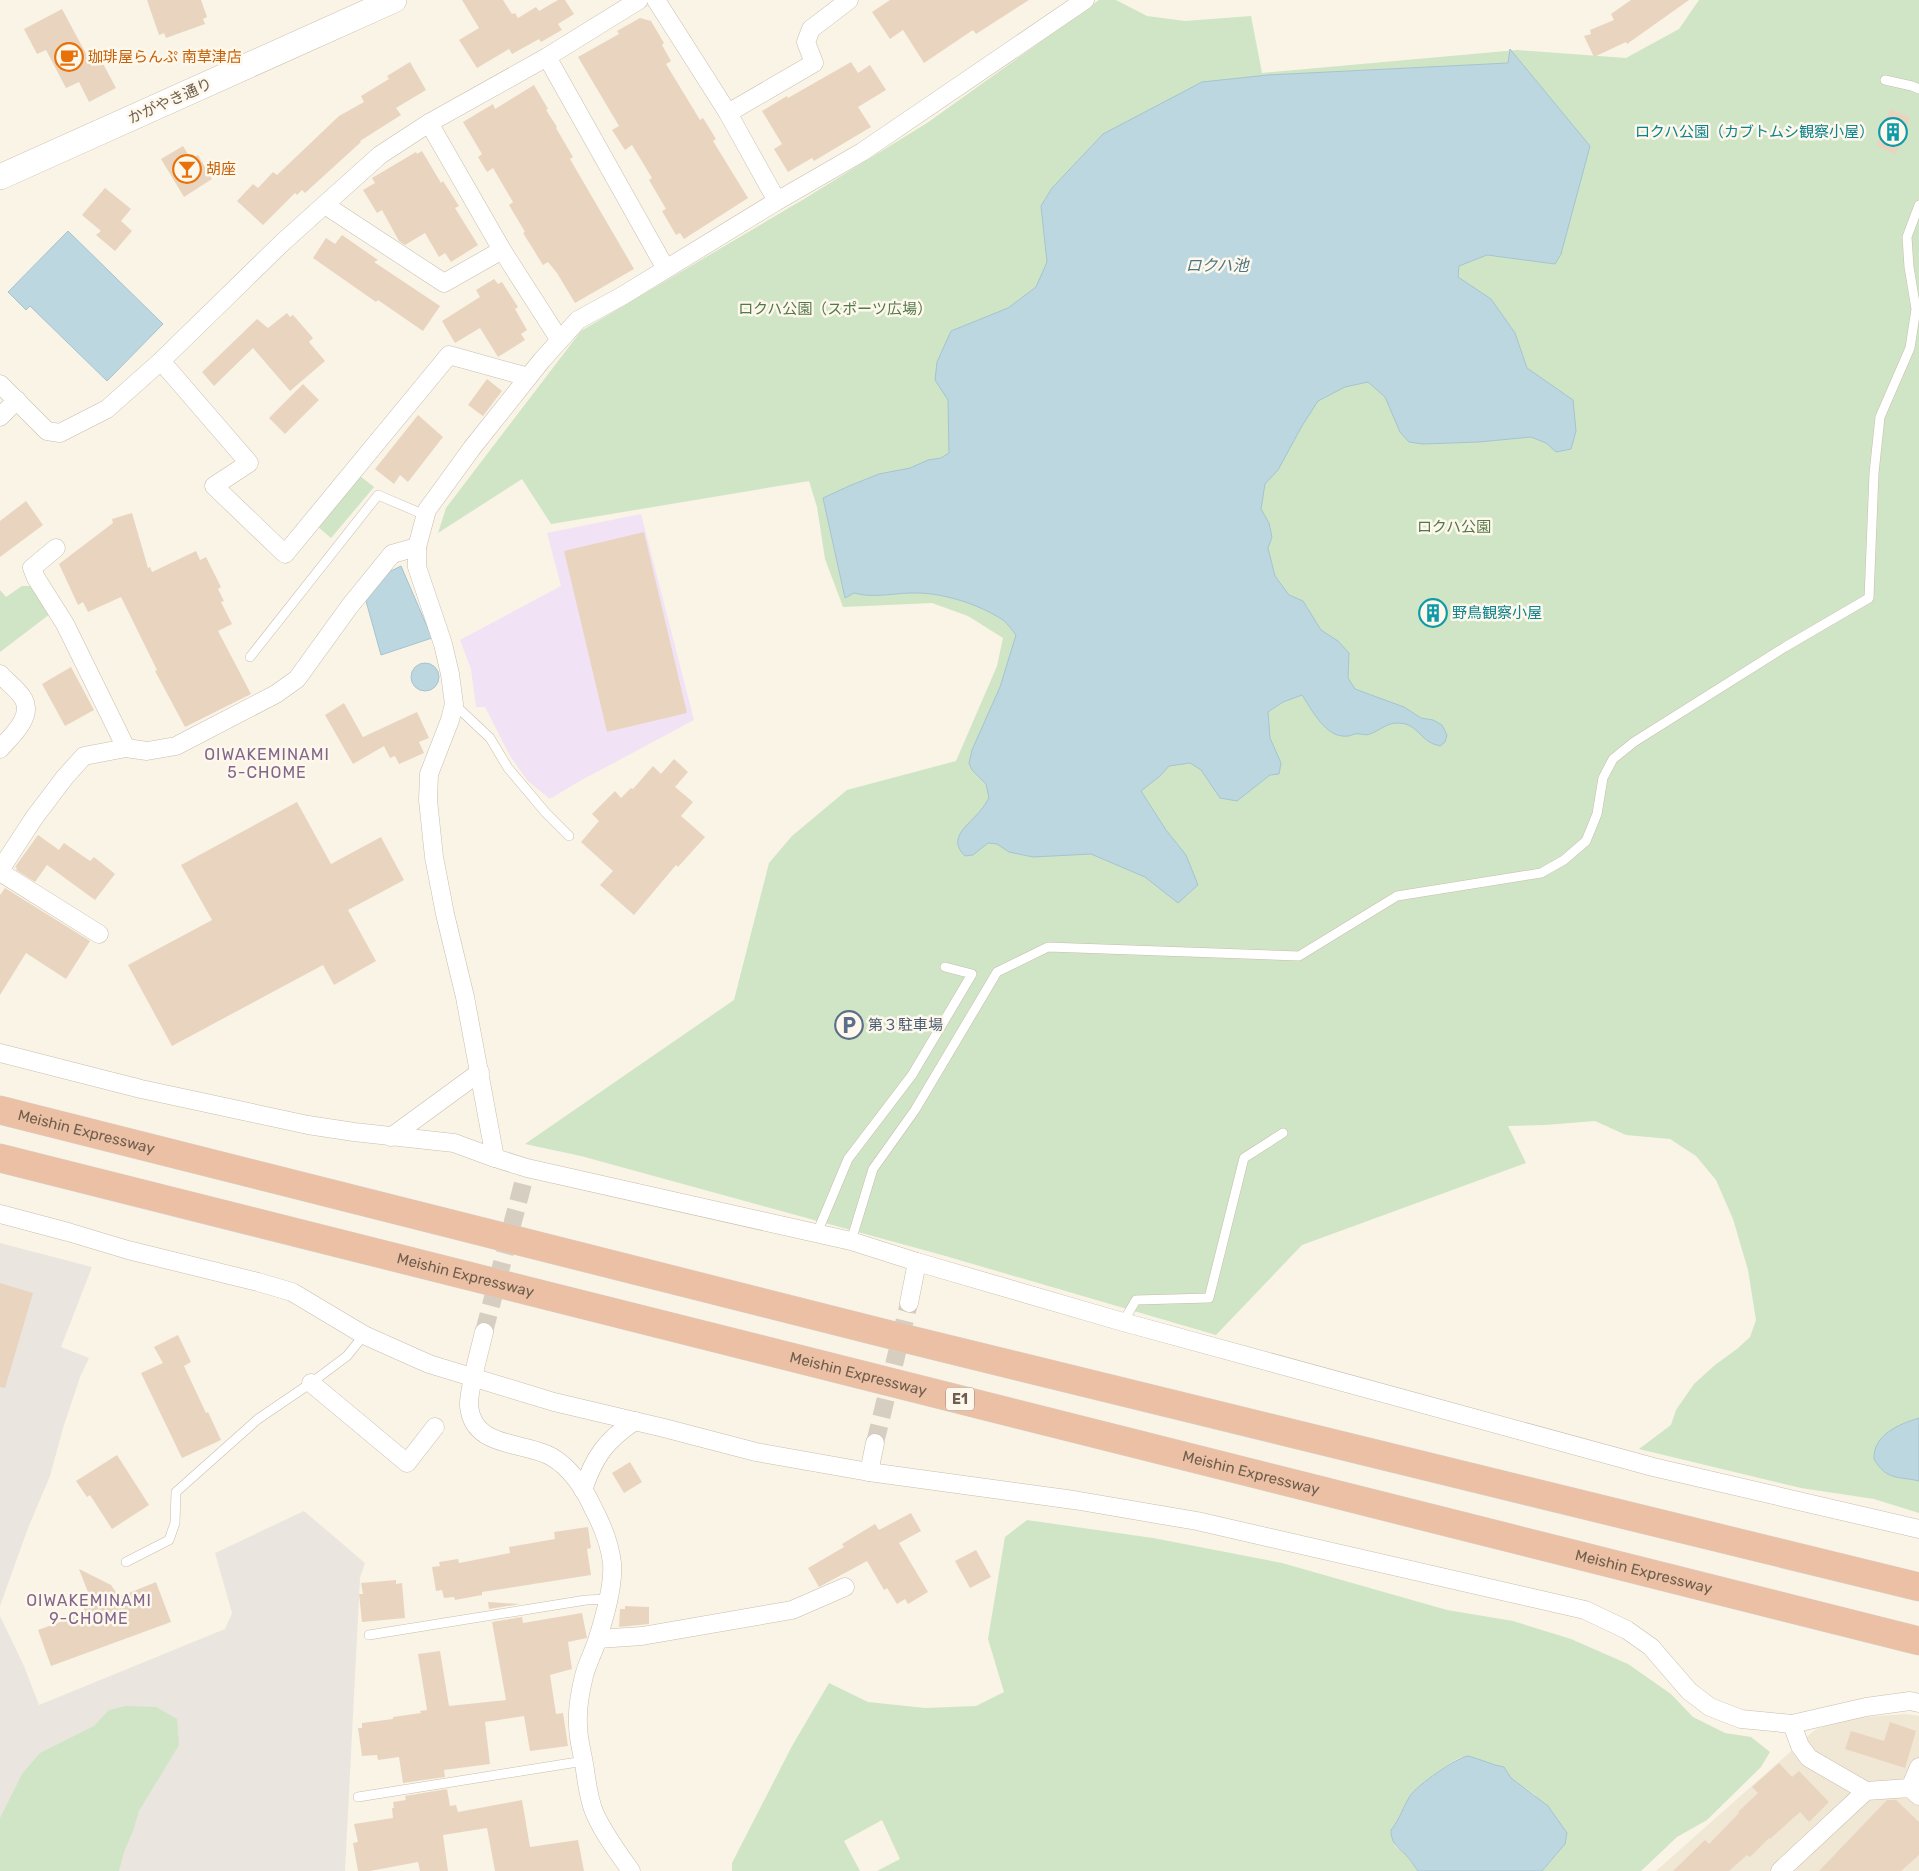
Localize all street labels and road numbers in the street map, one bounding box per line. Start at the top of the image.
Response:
street label: かがやき通り [125,74,215,128]
street label: Meishin Expressway [16,1106,157,1158]
street label: Meishin Expressway [395,1249,536,1301]
street label: Meishin Expressway [788,1348,929,1400]
road number: E1 [946,1388,974,1410]
street label: Meishin Expressway [1181,1447,1321,1499]
street label: Meishin Expressway [1573,1546,1714,1598]

